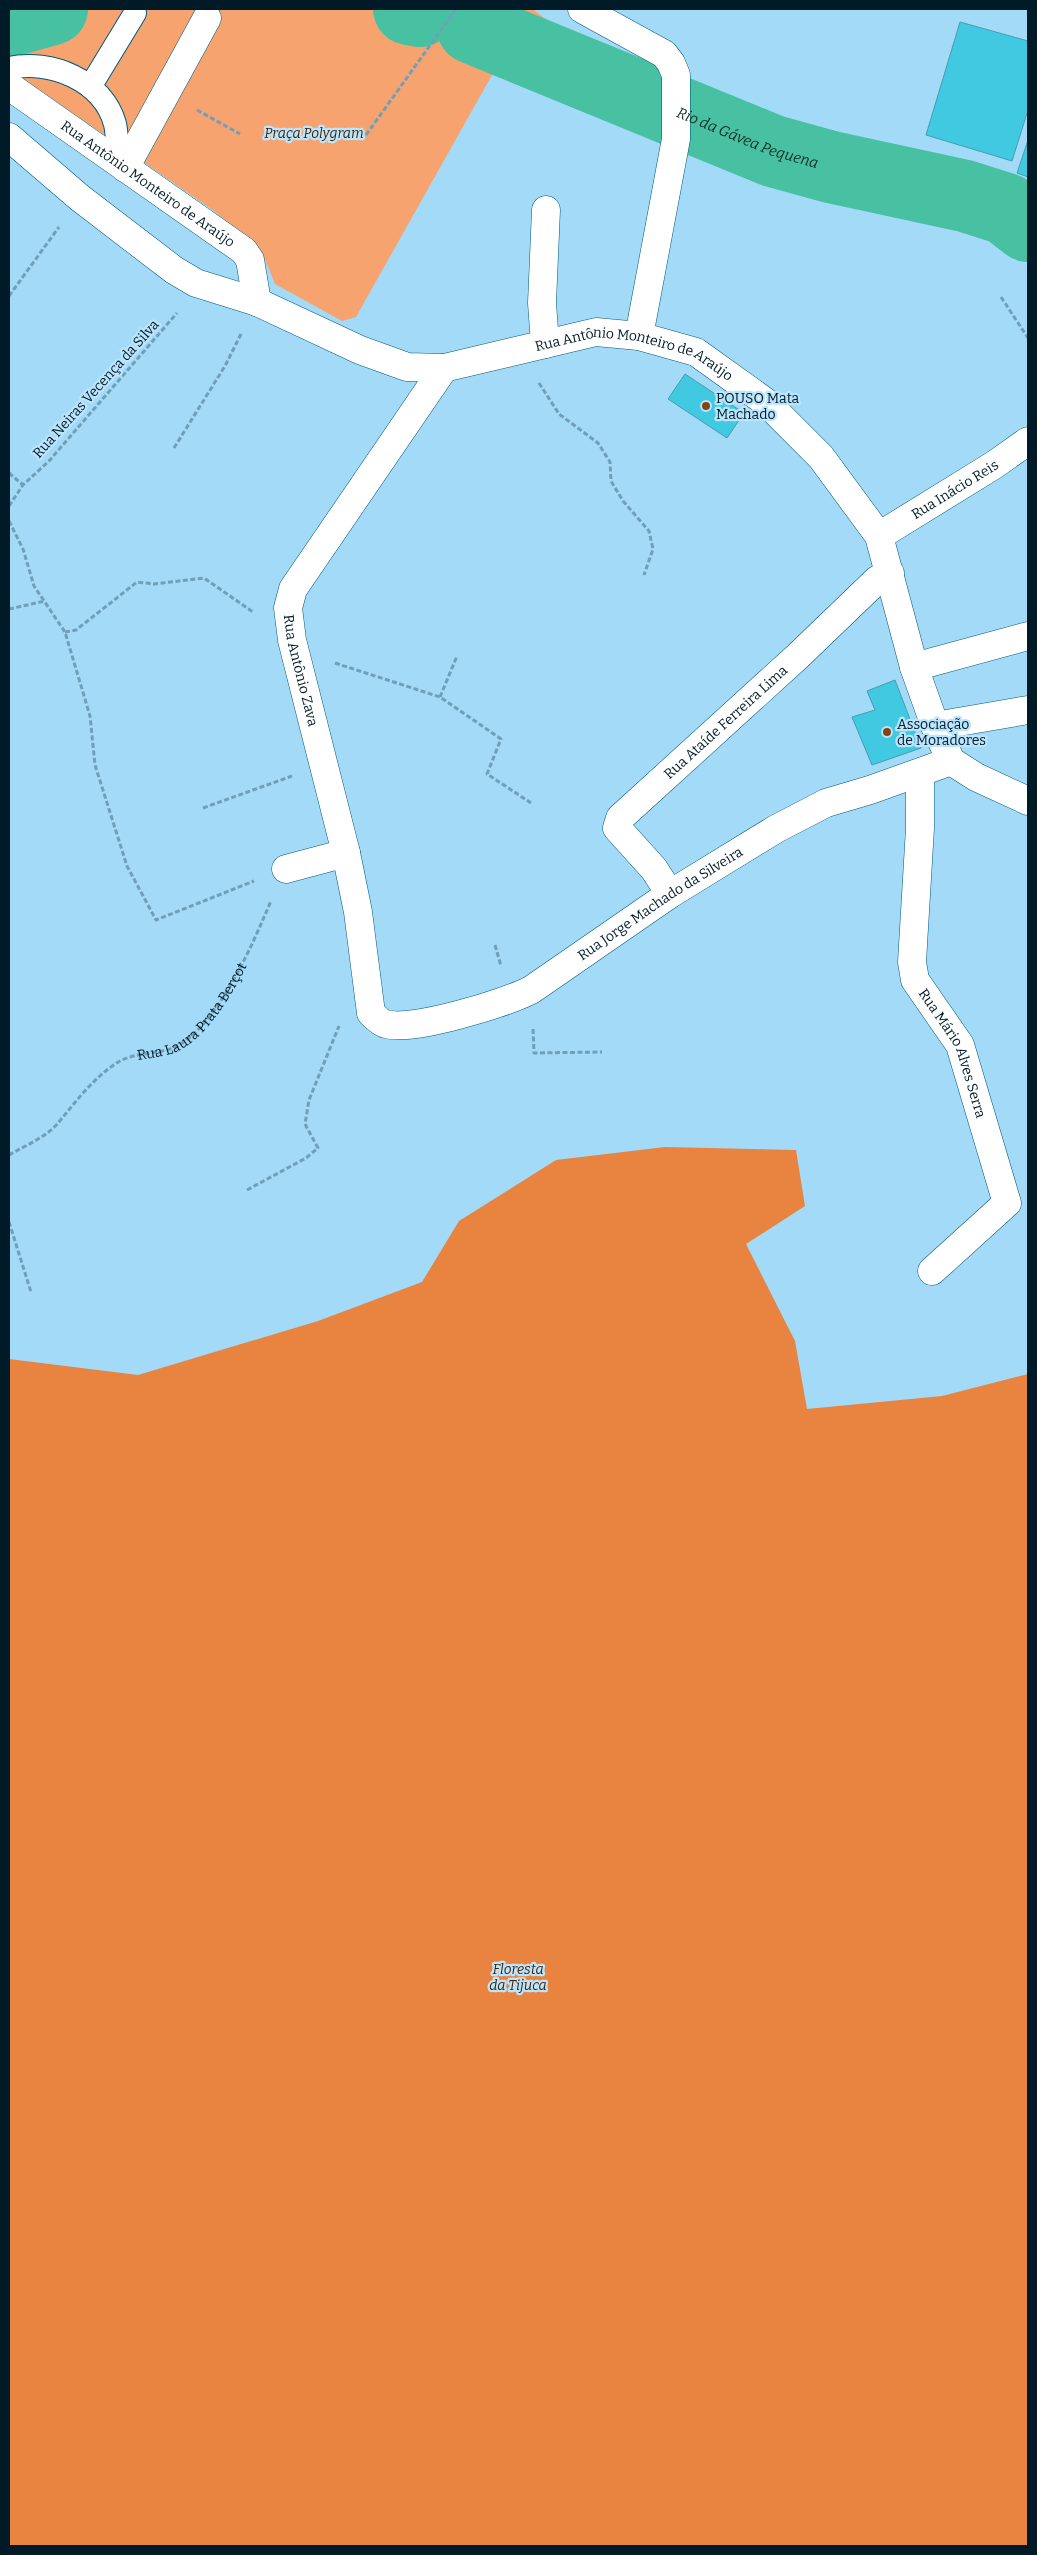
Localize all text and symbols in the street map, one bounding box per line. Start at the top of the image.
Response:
water label: Rio da Gávea Pequena [674,103,821,172]
street label: Rua Antônio Monteiro de Araújo [58,117,238,251]
park label: Praça Polygram [264,125,364,142]
street label: Rua Neiras Vecença da Silva [29,316,163,462]
street label: Rua Antônio Monteiro de Araújo [533,323,736,384]
place label: POUSO Mata Machado [716,390,800,423]
marker: POUSO Mata Machado [700,400,712,412]
street label: Rua Inácio Reis [908,456,1002,523]
street label: Rua Antônio Zava [280,613,322,728]
street label: Rua Ataíde Ferreira Lima [660,661,791,782]
place label: Associação de Moradores [897,716,986,749]
marker: Associação de Moradores [881,726,893,738]
street label: Rua Jorge Machado da Silveira [574,843,746,964]
street label: Rua Laura Prata Berçot [136,960,250,1064]
street label: Rua Mário Alves Serra [915,985,990,1120]
park label: Floresta da Tijuca [489,1961,547,1994]

